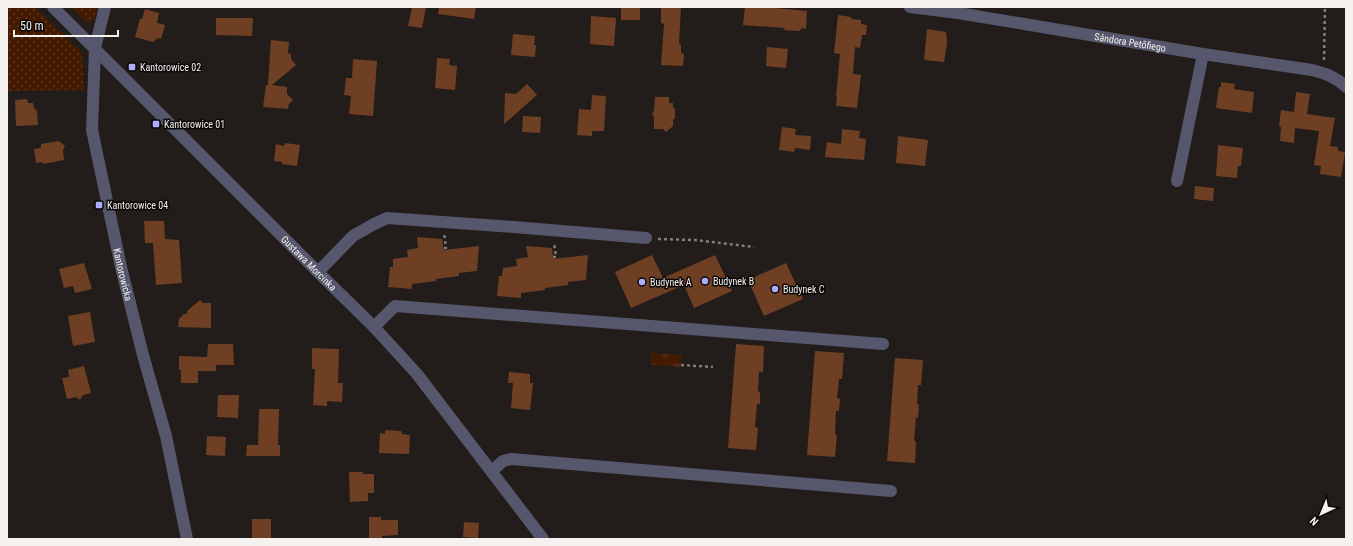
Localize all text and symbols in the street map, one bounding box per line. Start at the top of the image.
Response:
scale bar [14,12,118,38]
text: 50 m [20,19,44,33]
street label: Sándora Petőfiego [1094,31,1167,54]
marker: Kantorowice 02 [127,62,137,72]
place label: Kantorowice 02 [140,62,201,73]
marker: Kantorowice 01 [151,119,161,129]
place label: Kantorowice 01 [164,119,225,130]
marker: Kantorowice 04 [94,200,104,210]
place label: Kantorowice 04 [107,200,168,211]
street label: Gustawa Morcinka [279,234,339,293]
street label: Kantorowicka [111,247,134,302]
marker: Budynek B [700,276,710,286]
place label: Budynek B [713,276,754,287]
marker: Budynek A [637,277,647,287]
place label: Budynek A [650,277,692,288]
marker: Budynek C [770,284,780,294]
place label: Budynek C [783,284,825,295]
north arrow [1301,494,1341,534]
text: N [1307,514,1321,528]

